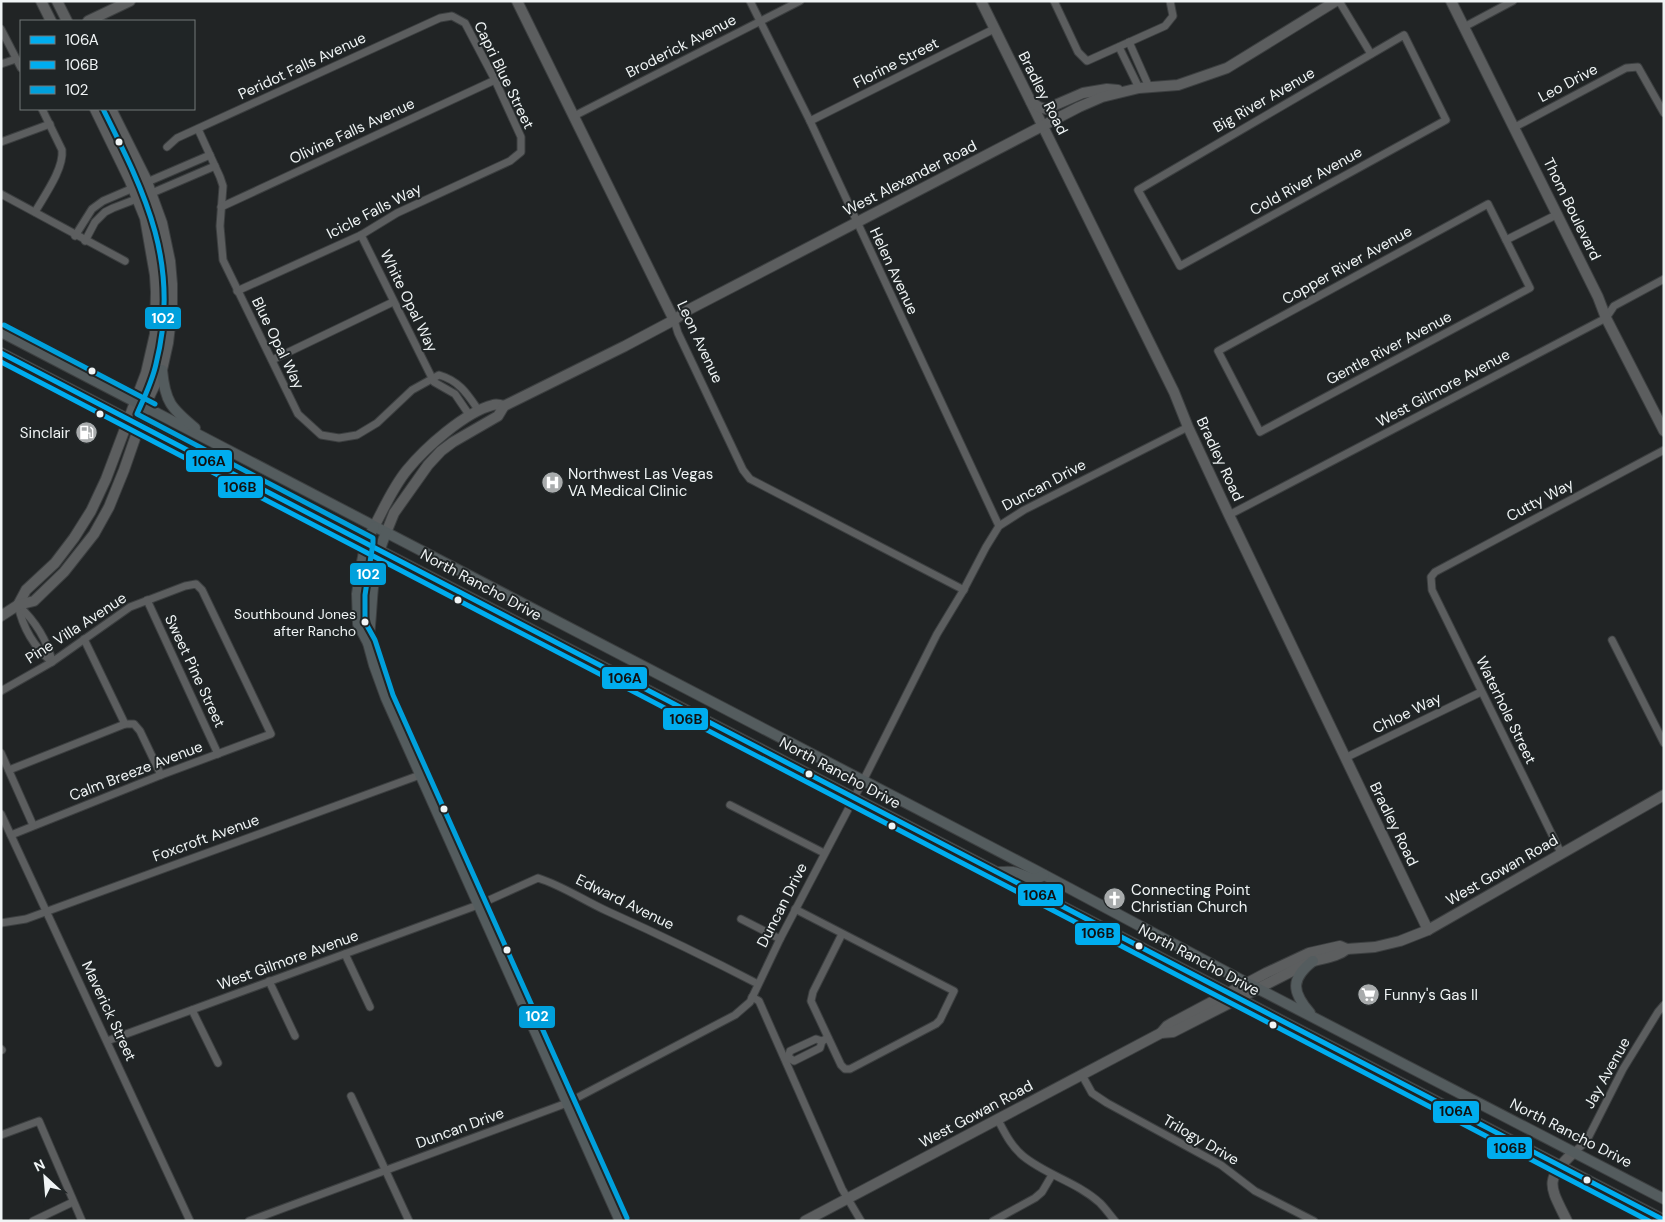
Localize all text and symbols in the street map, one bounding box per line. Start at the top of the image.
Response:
street label: Broderick Avenue [622,10,740,82]
street label: Capri Blue Street [469,18,539,132]
legend [20,20,195,110]
street label: Peridot Falls Avenue [235,28,369,104]
text: 106A [65,30,99,50]
street label: Florine Street [850,33,942,93]
street label: Bradley Road [1013,48,1073,138]
text: 106B [65,55,98,75]
street label: Leo Drive [1535,59,1601,107]
street label: Big River Avenue [1210,63,1318,137]
text: 102 [65,80,88,100]
street label: Olivine Falls Avenue [286,93,418,169]
street label: West Alexander Road [840,136,980,220]
unlabelled marker [114,137,124,147]
street label: Cold River Avenue [1246,142,1366,220]
street label: Thom Boulevard [1539,154,1605,264]
street label: Icicle Falls Way [323,178,425,244]
street label: Copper River Avenue [1278,221,1416,309]
street label: Helen Avenue [865,224,923,318]
street label: White Opal Way [376,247,443,356]
street label: Blue Opal Way [247,294,309,393]
street label: Leon Avenue [672,298,728,386]
line badge: 102 [144,306,182,330]
street label: Gentle River Avenue [1323,306,1455,390]
text: 102 [152,309,174,327]
street label: West Gilmore Avenue [1373,344,1513,432]
unlabelled marker [87,366,97,376]
unlabelled marker [95,409,105,419]
street label: Bradley Road [1192,414,1248,504]
fuel station icon: Sinclair [74,421,98,445]
place label: Sinclair [20,423,70,443]
line badge: 106A [185,449,233,473]
text: 106A [192,452,226,470]
street label: Duncan Drive [999,454,1089,516]
place label: Northwest Las Vegas VA Medical Clinic [568,464,713,501]
hospital icon: Northwest Las Vegas VA Medical Clinic [540,471,564,495]
street label: Cutty Way [1503,474,1578,526]
line badge: 106B [217,475,264,499]
text: 106B [224,478,256,496]
street label: North Rancho Drive [417,545,545,625]
line badge: 102 [349,562,387,586]
text: 102 [357,565,379,583]
street label: Pine Villa Avenue [22,588,130,668]
unlabelled marker [453,595,463,605]
place label: Southbound Jones after Rancho [234,605,356,640]
street label: Sweet Pine Street [160,611,230,731]
marker: Southbound Jones after Rancho [360,617,370,627]
street label: Waterhole Street [1471,653,1541,767]
line badge: 106A [601,666,648,690]
text: 106A [608,669,642,687]
street label: Chloe Way [1369,687,1445,738]
line badge: 106B [662,707,709,731]
text: 106B [670,710,702,728]
street label: North Rancho Drive [776,733,904,813]
street label: Calm Breeze Avenue [66,736,206,806]
unlabelled marker [804,769,814,779]
street label: Bradley Road [1365,779,1423,869]
unlabelled marker [439,804,449,814]
street label: Foxcroft Avenue [150,809,262,867]
unlabelled marker [887,821,897,831]
street label: West Gowan Road [1442,830,1562,910]
street label: Duncan Drive [752,859,812,951]
street label: Edward Avenue [573,870,677,934]
place label: Connecting Point Christian Church [1131,880,1251,917]
line badge: 106A [1017,883,1064,907]
text: 106A [1023,886,1057,904]
church icon: Connecting Point Christian Church [1103,887,1127,911]
street label: North Rancho Drive [1135,920,1263,1000]
line badge: 106B [1074,922,1121,946]
text: 106B [1082,924,1114,942]
street label: West Gilmore Avenue [215,925,361,995]
unlabelled marker [1134,941,1144,951]
unlabelled marker [502,945,512,955]
street label: Maverick Street [77,958,141,1064]
supermarket icon: Funny's Gas II [1356,983,1380,1007]
place label: Funny's Gas II [1384,985,1478,1005]
line badge: 102 [518,1005,556,1029]
text: 102 [526,1007,548,1025]
unlabelled marker [1268,1020,1278,1030]
street label: Jay Avenue [1579,1034,1635,1112]
street label: West Gowan Road [916,1076,1036,1152]
street label: North Rancho Drive [1507,1094,1635,1172]
line badge: 106A [1432,1100,1480,1124]
text: 106A [1439,1102,1473,1120]
street label: Duncan Drive [413,1103,507,1153]
street label: Trilogy Drive [1159,1110,1243,1170]
line badge: 106B [1486,1136,1533,1160]
text: 106B [1494,1139,1526,1157]
north arrow [20,1152,70,1202]
text: N [31,1155,48,1176]
unlabelled marker [1582,1175,1592,1185]

